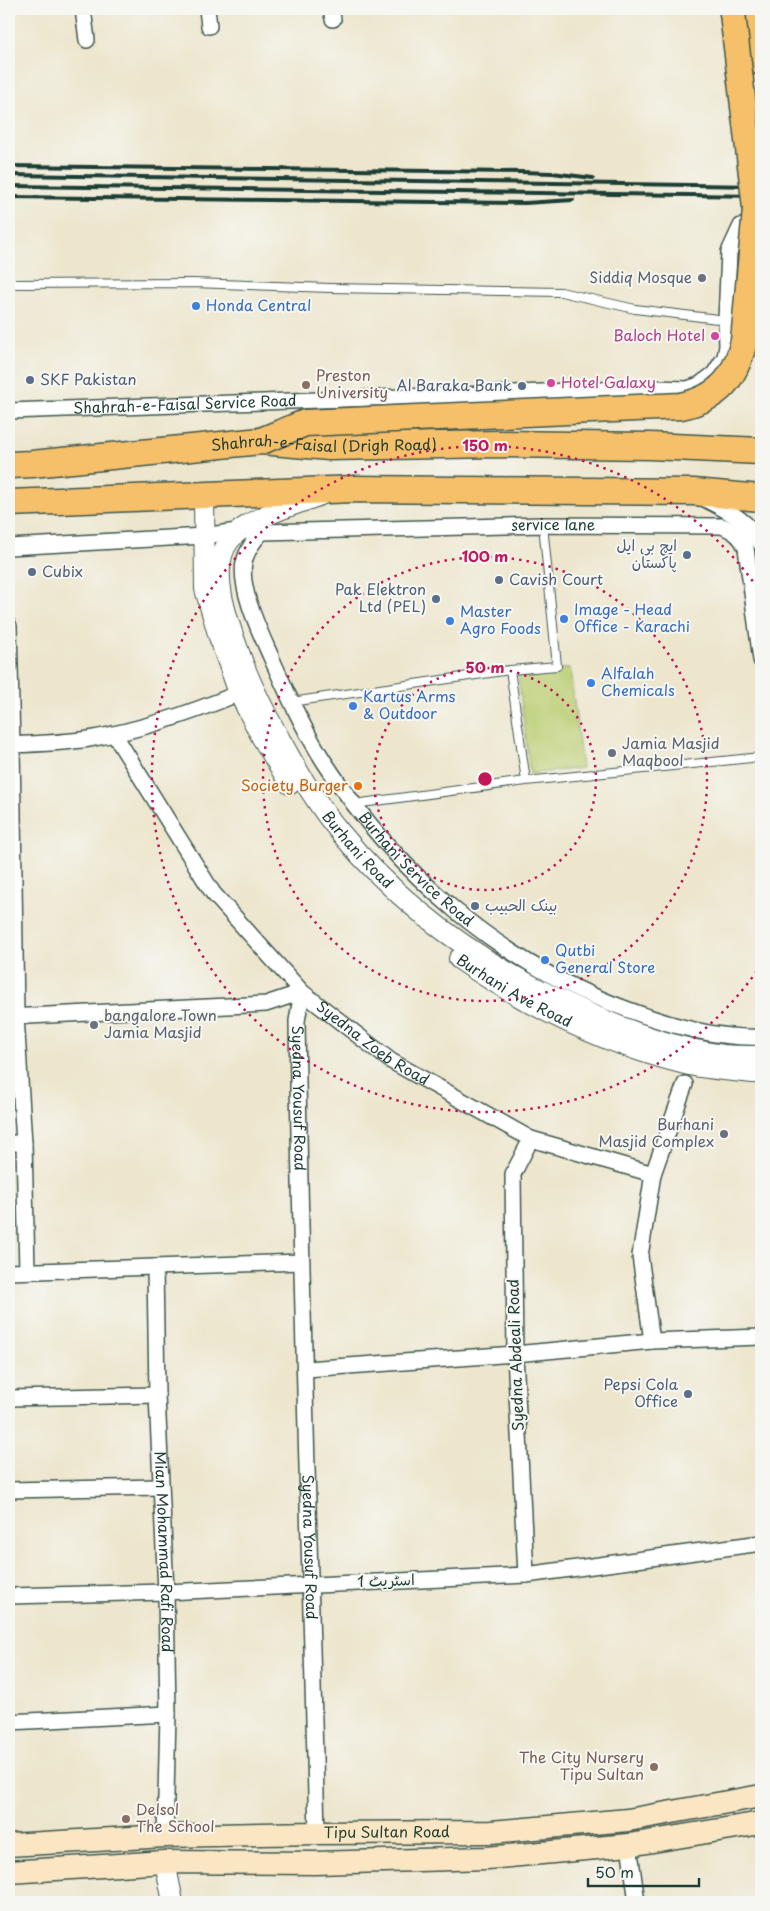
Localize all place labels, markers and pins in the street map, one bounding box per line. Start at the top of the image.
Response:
place label: Siddiq Mosque [589,265,692,288]
marker: Siddiq Mosque [696,272,708,284]
place label: Honda Central [206,293,311,316]
marker: Honda Central [190,300,202,312]
place label: Baloch Hotel [613,323,705,346]
marker: Baloch Hotel [709,330,721,342]
place label: Preston University [316,363,388,403]
place label: SKF Pakistan [40,367,136,390]
place label: Hotel Galaxy [561,370,656,393]
place label: Al Baraka Bank [397,373,512,396]
marker: SKF Pakistan [24,374,36,386]
marker: Hotel Galaxy [545,377,557,389]
marker: Preston University [300,379,312,391]
marker: Al Baraka Bank [516,380,528,392]
place label: ایچ بی ایل پاکستان [617,533,677,573]
marker: ایچ بی ایل پاکستان [681,549,693,561]
place label: Cubix [42,559,83,582]
marker: Cubix [26,566,38,578]
place label: Cavish Court [509,567,603,590]
marker: Cavish Court [493,574,505,586]
place label: Pak Elektron Ltd (PEL) [335,577,426,617]
marker: Pak Elektron Ltd (PEL) [430,593,442,605]
place label: Image - Head Office - Karachi [574,597,690,637]
place label: Master Agro Foods [460,599,541,639]
marker: Image - Head Office - Karachi [558,613,570,625]
marker: Master Agro Foods [444,615,456,627]
place label: Alfalah Chemicals [601,661,675,701]
marker: Alfalah Chemicals [585,677,597,689]
place label: Kartus Arms & Outdoor [363,684,456,724]
marker: Kartus Arms & Outdoor [347,700,359,712]
place label: Jamia Masjid Maqbool [622,731,720,771]
marker: Jamia Masjid Maqbool [606,747,618,759]
centre of rings [476,770,494,788]
place label: Society Burger [241,773,348,796]
marker: Society Burger [352,780,364,792]
place label: بينک الحبيب [485,893,557,916]
marker: بينک الحبيب [469,900,481,912]
place label: Qutbi General Store [555,938,655,978]
marker: Qutbi General Store [539,954,551,966]
place label: bangalore Town Jamia Masjid [104,1003,217,1043]
marker: bangalore Town Jamia Masjid [88,1019,100,1031]
place label: Burhani Masjid Complex [599,1112,714,1152]
marker: Burhani Masjid Complex [718,1128,730,1140]
place label: Pepsi Cola Office [603,1372,679,1412]
marker: Pepsi Cola Office [682,1388,694,1400]
place label: The City Nursery Tipu Sultan [519,1745,644,1785]
marker: The City Nursery Tipu Sultan [648,1761,660,1773]
place label: Delsol The School [136,1797,215,1837]
marker: Delsol The School [120,1813,132,1825]

